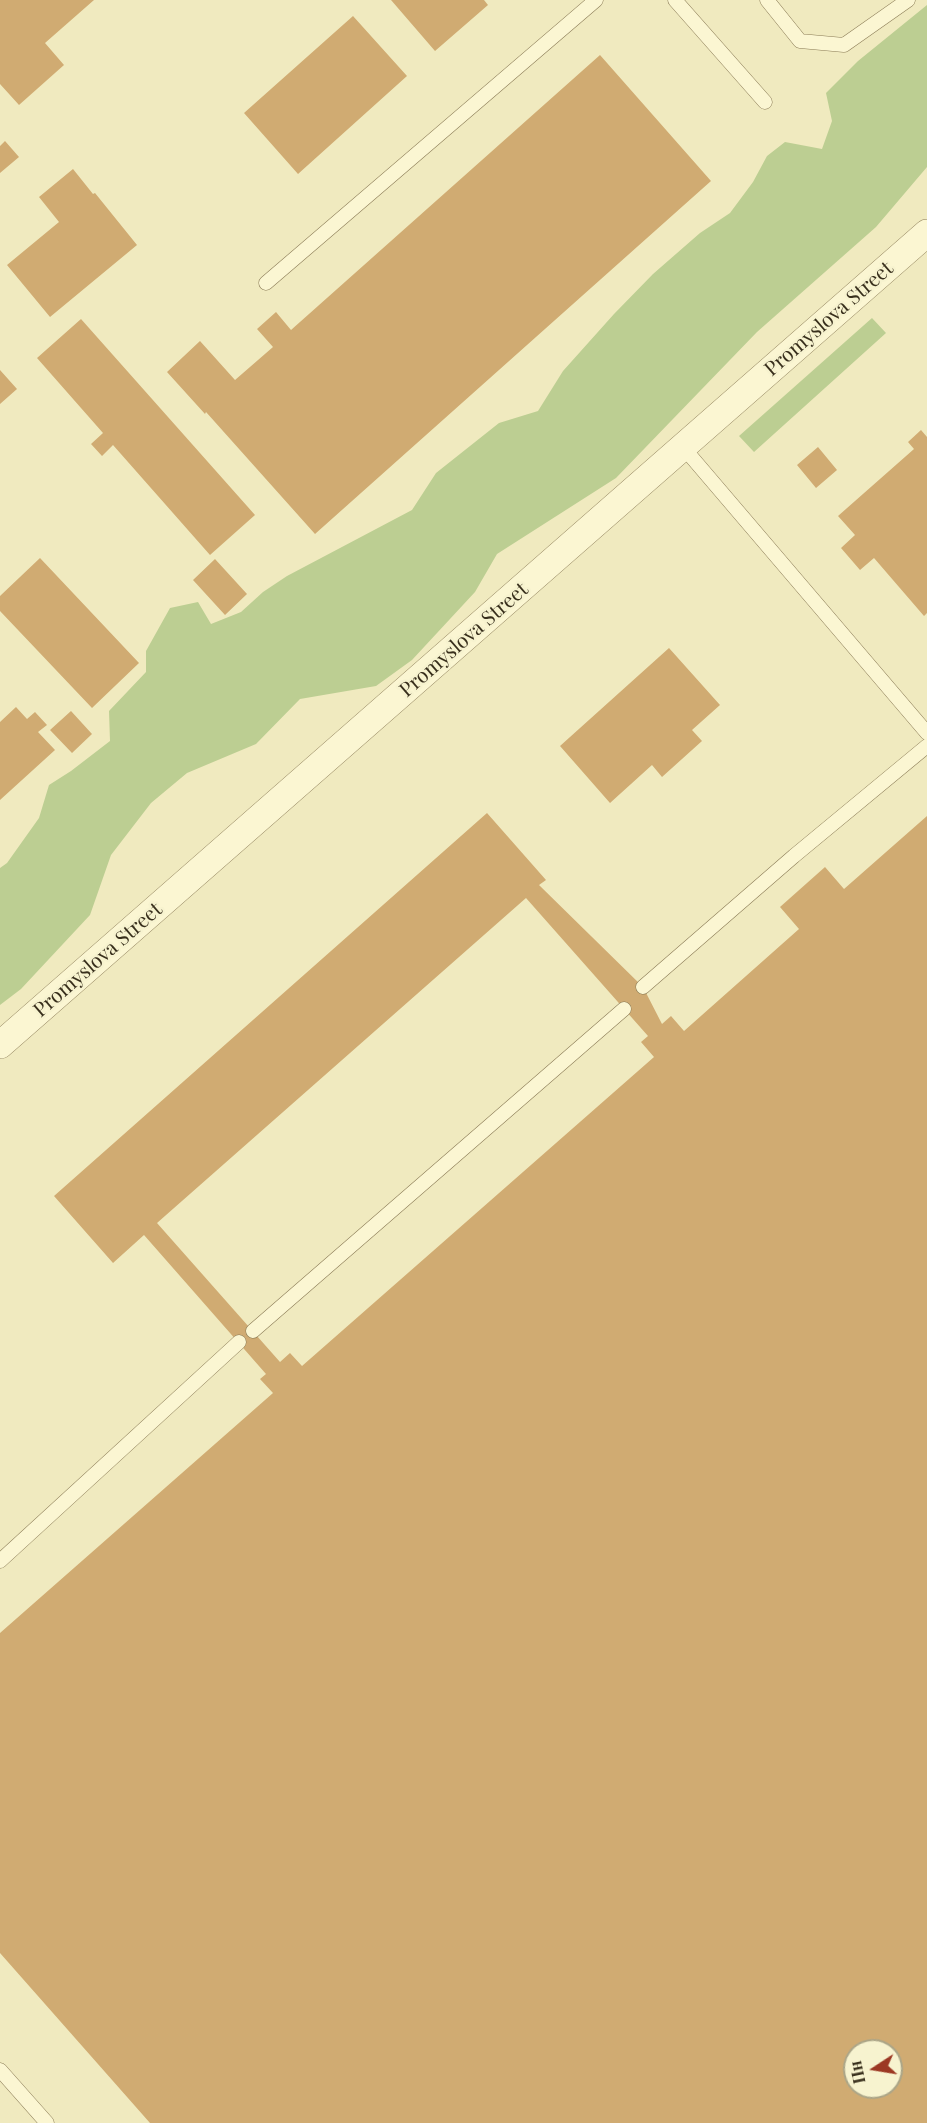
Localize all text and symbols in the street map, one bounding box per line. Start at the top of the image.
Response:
street label: Promyslova Street [760,257,898,381]
street label: Promyslova Street [395,578,533,702]
street label: Promyslova Street [29,898,167,1022]
north arrow [843,2039,903,2099]
text: Пн [844,2059,870,2086]

